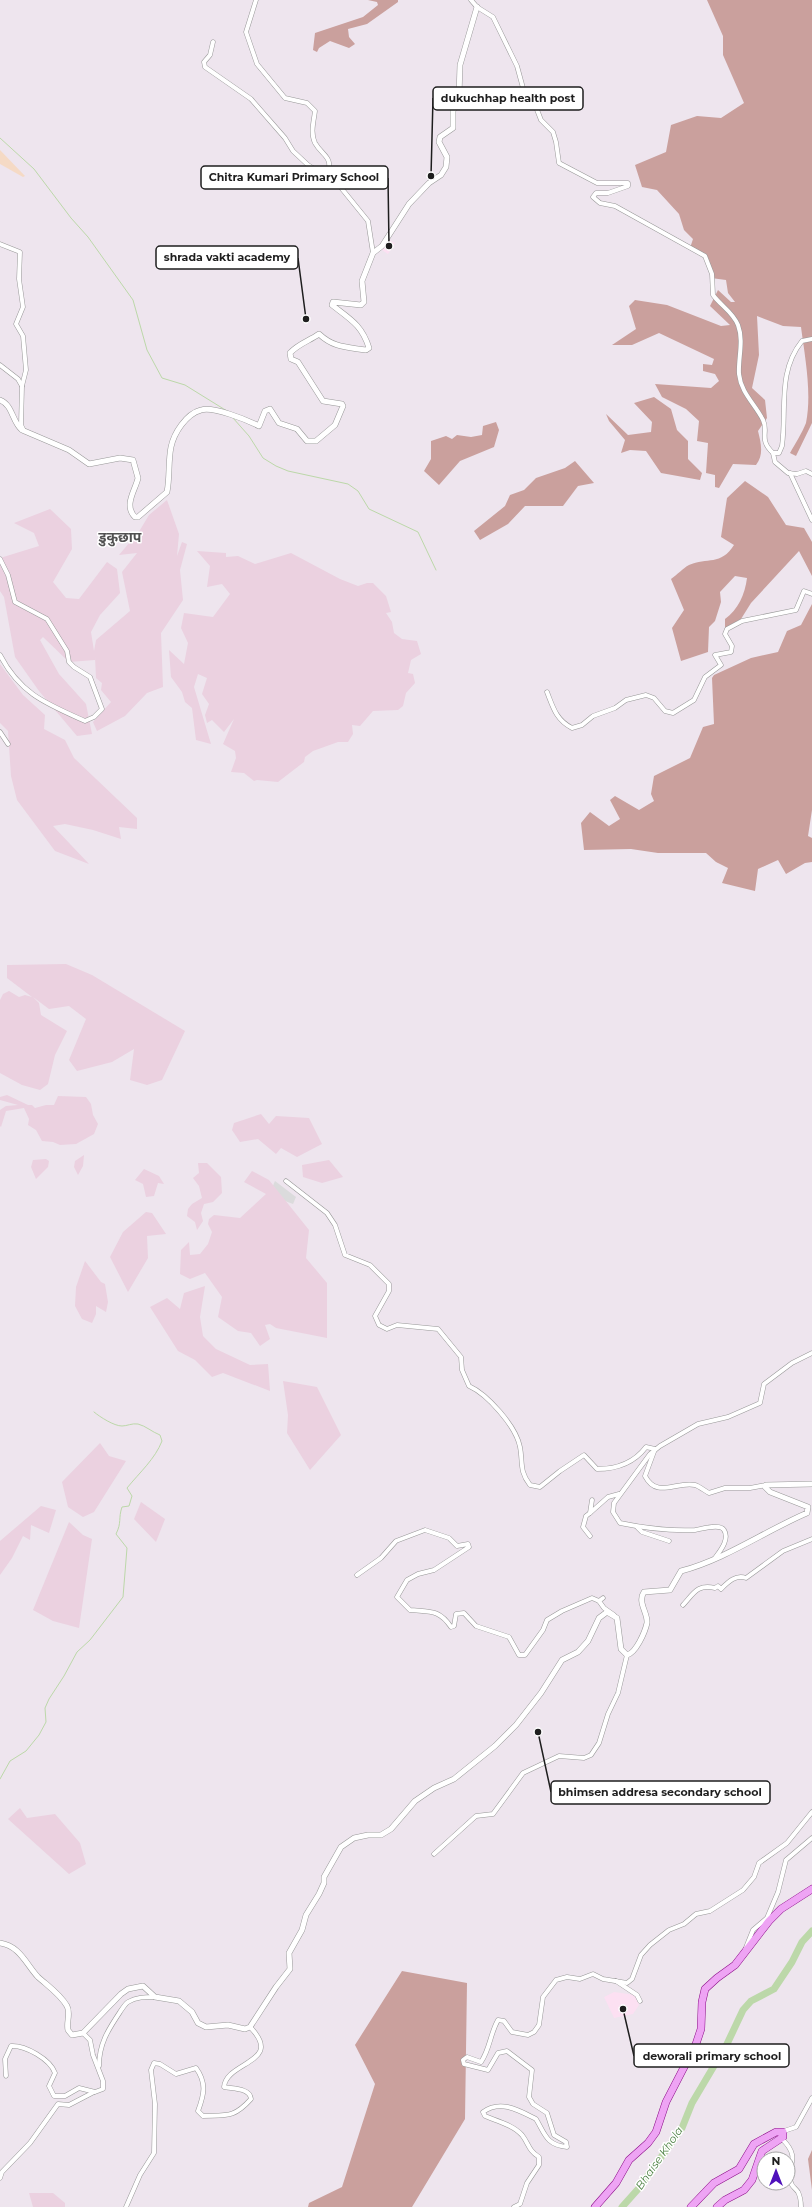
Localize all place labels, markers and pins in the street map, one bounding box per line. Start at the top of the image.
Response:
callout: dukuchhap health post [433,87,583,110]
callout: Chitra Kumari Primary School [201,166,388,189]
callout: shrada vakti academy [156,246,298,269]
callout: bhimsen addresa secondary school [551,1781,770,1804]
callout: deworali primary school [634,2044,789,2067]

